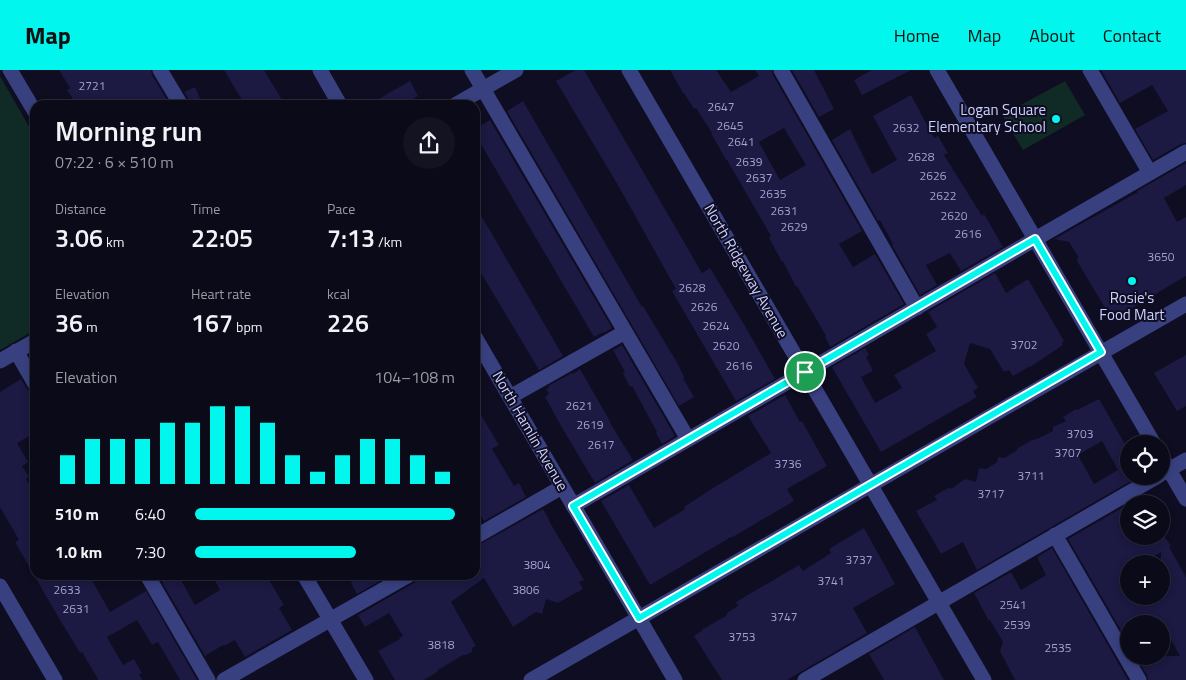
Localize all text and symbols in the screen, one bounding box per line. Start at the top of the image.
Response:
text: Map [25,17,71,53]
text: Home [894,22,940,49]
text: Map [968,22,1001,49]
text: About [1029,22,1075,49]
text: Contact [1103,22,1161,49]
house number: 2721 [79,76,105,95]
house number: 2647 [708,97,734,116]
place label: Logan Square Elementary School [928,98,1046,138]
text: Morning run [55,109,202,152]
marker: Logan Square Elementary School [1050,113,1062,125]
house number: 2645 [717,116,744,135]
button: share [403,117,455,169]
house number: 2632 [893,118,919,137]
house number: 2641 [728,132,754,151]
house number: 2628 [908,147,935,166]
text: 07:22 · 6 × 510 m [55,150,174,174]
house number: 2639 [736,152,763,171]
house number: 2626 [920,166,947,185]
house number: 2637 [746,168,772,187]
house number: 2635 [760,184,787,203]
house number: 2622 [930,186,956,205]
text: Distance [55,198,106,219]
text: Time [191,198,220,219]
text: Pace [327,198,355,219]
street label: North Ridgeway Avenue [699,199,794,342]
house number: 2631 [771,201,797,220]
house number: 2620 [941,206,968,225]
house number: 2629 [781,217,808,236]
text: 3.06 [55,219,103,257]
text: 22:05 [191,219,253,257]
text: 7:13 [327,219,375,257]
house number: 2616 [955,224,982,243]
text: km [103,231,124,252]
text: /km [375,231,402,252]
house number: 3650 [1148,247,1175,266]
marker: Rosie's Food Mart [1126,275,1138,287]
house number: 2628 [679,278,706,297]
text: Elevation [55,283,109,304]
text: Heart rate [191,283,251,304]
text: kcal [327,283,350,304]
place label: Rosie's Food Mart [1099,286,1165,326]
house number: 2626 [691,297,718,316]
text: 36 [55,304,83,342]
text: 167 [191,304,233,342]
text: 226 [327,304,369,342]
text: m [83,316,98,337]
text: bpm [233,316,263,337]
house number: 2624 [703,316,730,335]
house number: 3702 [1011,335,1037,354]
house number: 2620 [713,336,740,355]
pin [784,351,826,393]
house number: 2616 [726,356,753,375]
icon: arrive [791,358,819,386]
text: Elevation [55,365,117,389]
text: 104–108 m [374,365,455,389]
street label: North Hamlin Avenue [487,367,574,495]
house number: 2621 [566,396,592,415]
house number: 2619 [577,415,604,434]
house number: 3703 [1067,424,1093,443]
house number: 2617 [588,435,614,454]
map controls [1120,435,1170,665]
button: locate [1120,435,1170,485]
house number: 3707 [1055,443,1081,462]
house number: 3736 [775,454,802,473]
house number: 3711 [1018,466,1044,485]
house number: 3717 [978,484,1004,503]
button: layers [1120,495,1170,545]
text: 510 m [55,502,99,526]
text: 6:40 [135,502,165,526]
text: 1.0 km [55,540,102,564]
text: 7:30 [135,540,165,564]
house number: 3737 [846,550,872,569]
house number: 3804 [524,555,551,574]
button: + [1120,555,1170,605]
house number: 3741 [818,571,844,590]
house number: 2633 [54,580,80,599]
house number: 3806 [513,580,540,599]
house number: 2541 [1000,595,1026,614]
house number: 2631 [63,599,89,618]
house number: 3747 [771,607,797,626]
house number: 2539 [1004,615,1031,634]
button: − [1120,615,1170,665]
house number: 3753 [729,627,755,646]
house number: 3818 [428,635,455,654]
house number: 2535 [1045,638,1072,657]

